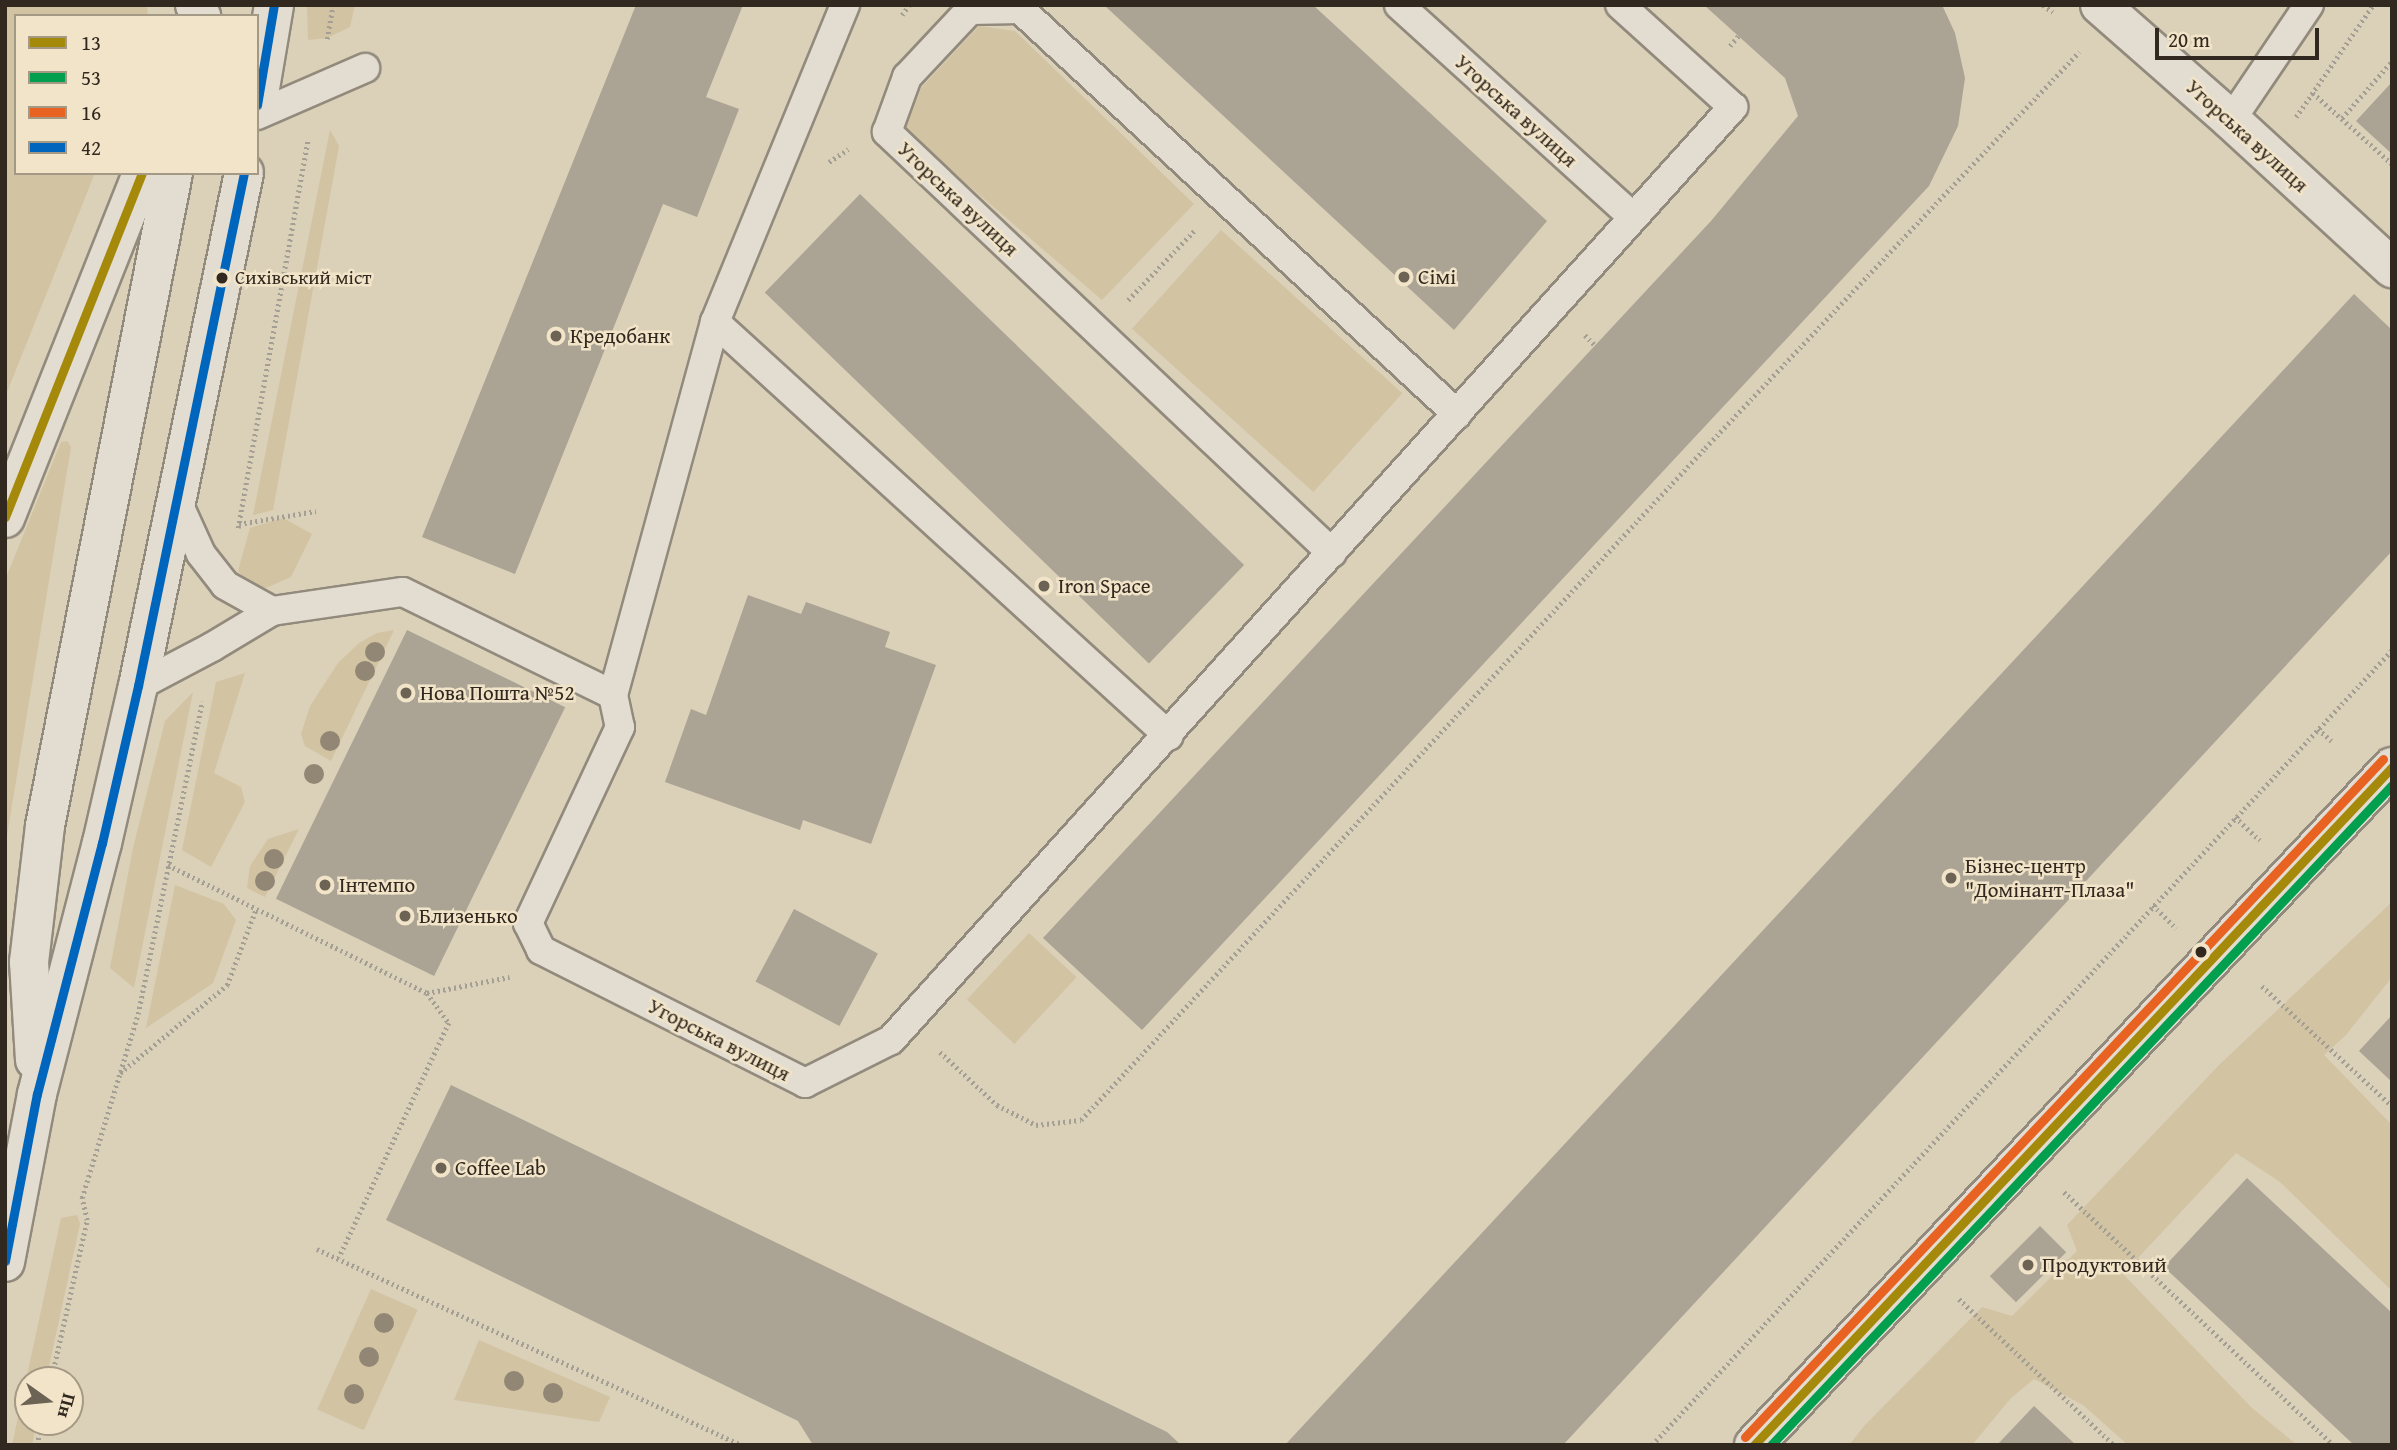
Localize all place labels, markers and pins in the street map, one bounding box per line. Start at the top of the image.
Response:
place label: Сімі [1418,264,1456,290]
place label: Сихівський міст [235,267,372,289]
marker: Сімі [1396,269,1412,285]
marker: Сихівський міст [215,271,229,285]
place label: Кредобанк [570,323,670,349]
marker: Кредобанк [548,328,564,344]
place label: Iron Space [1058,573,1151,599]
marker: Iron Space [1036,578,1052,594]
place label: Нова Пошта №52 [420,680,574,706]
marker: Нова Пошта №52 [398,685,414,701]
place label: Бізнес-центр "Домінант-Плаза" [1965,853,2134,903]
marker: Бізнес-центр "Домінант-Плаза" [1943,870,1959,886]
place label: Інтемпо [339,872,415,898]
marker: Інтемпо [317,877,333,893]
place label: Близенько [419,903,518,929]
marker: Близенько [397,908,413,924]
unlabelled marker [2194,945,2208,959]
place label: Coffee Lab [455,1155,546,1181]
marker: Coffee Lab [433,1160,449,1176]
place label: Продуктовий [2042,1252,2167,1278]
marker: Продуктовий [2020,1257,2036,1273]

